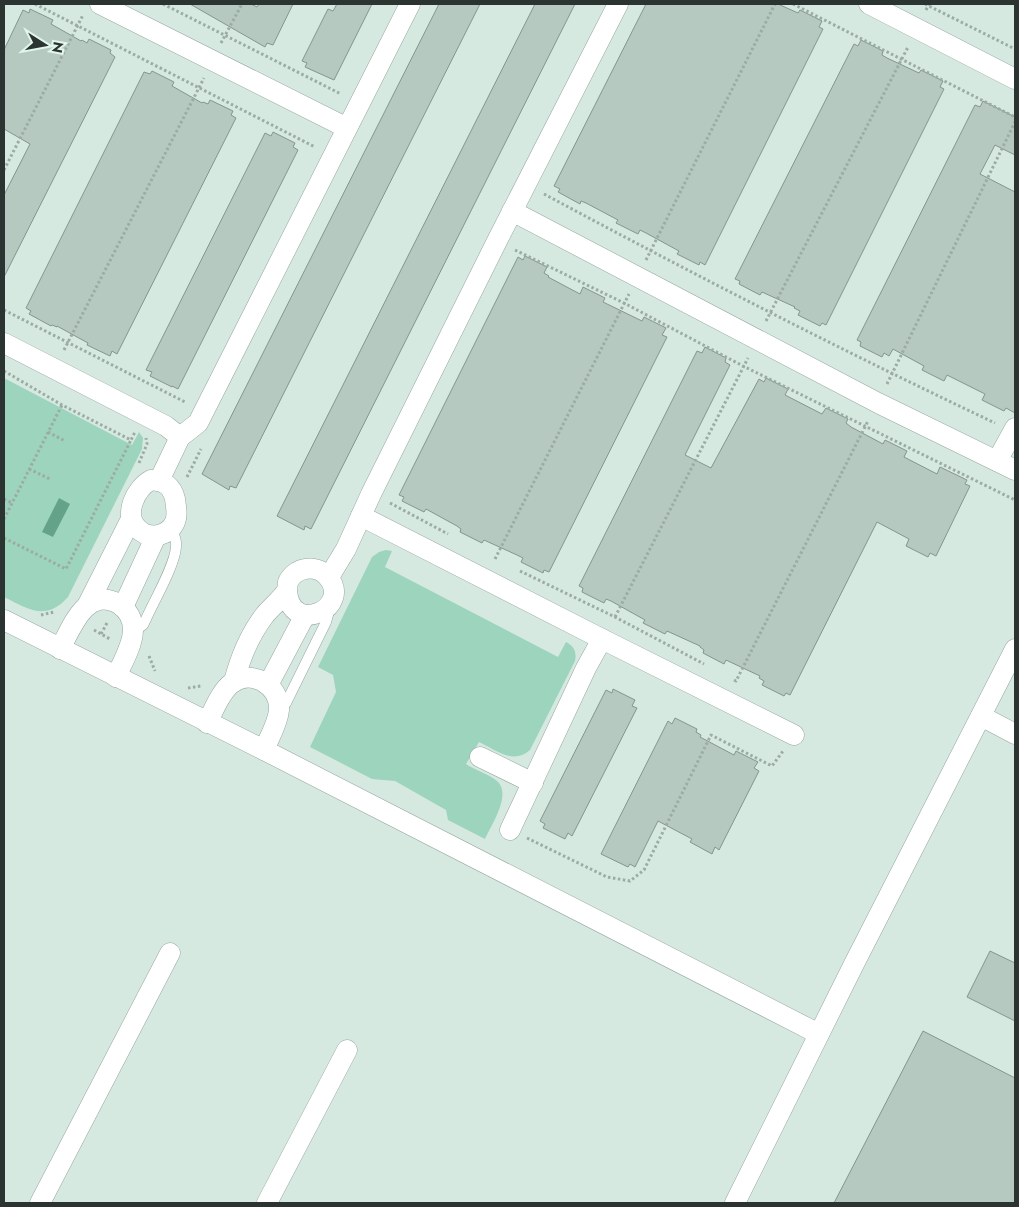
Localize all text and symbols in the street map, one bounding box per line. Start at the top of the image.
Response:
north arrow [20,20,70,70]
text: N [47,40,69,55]

